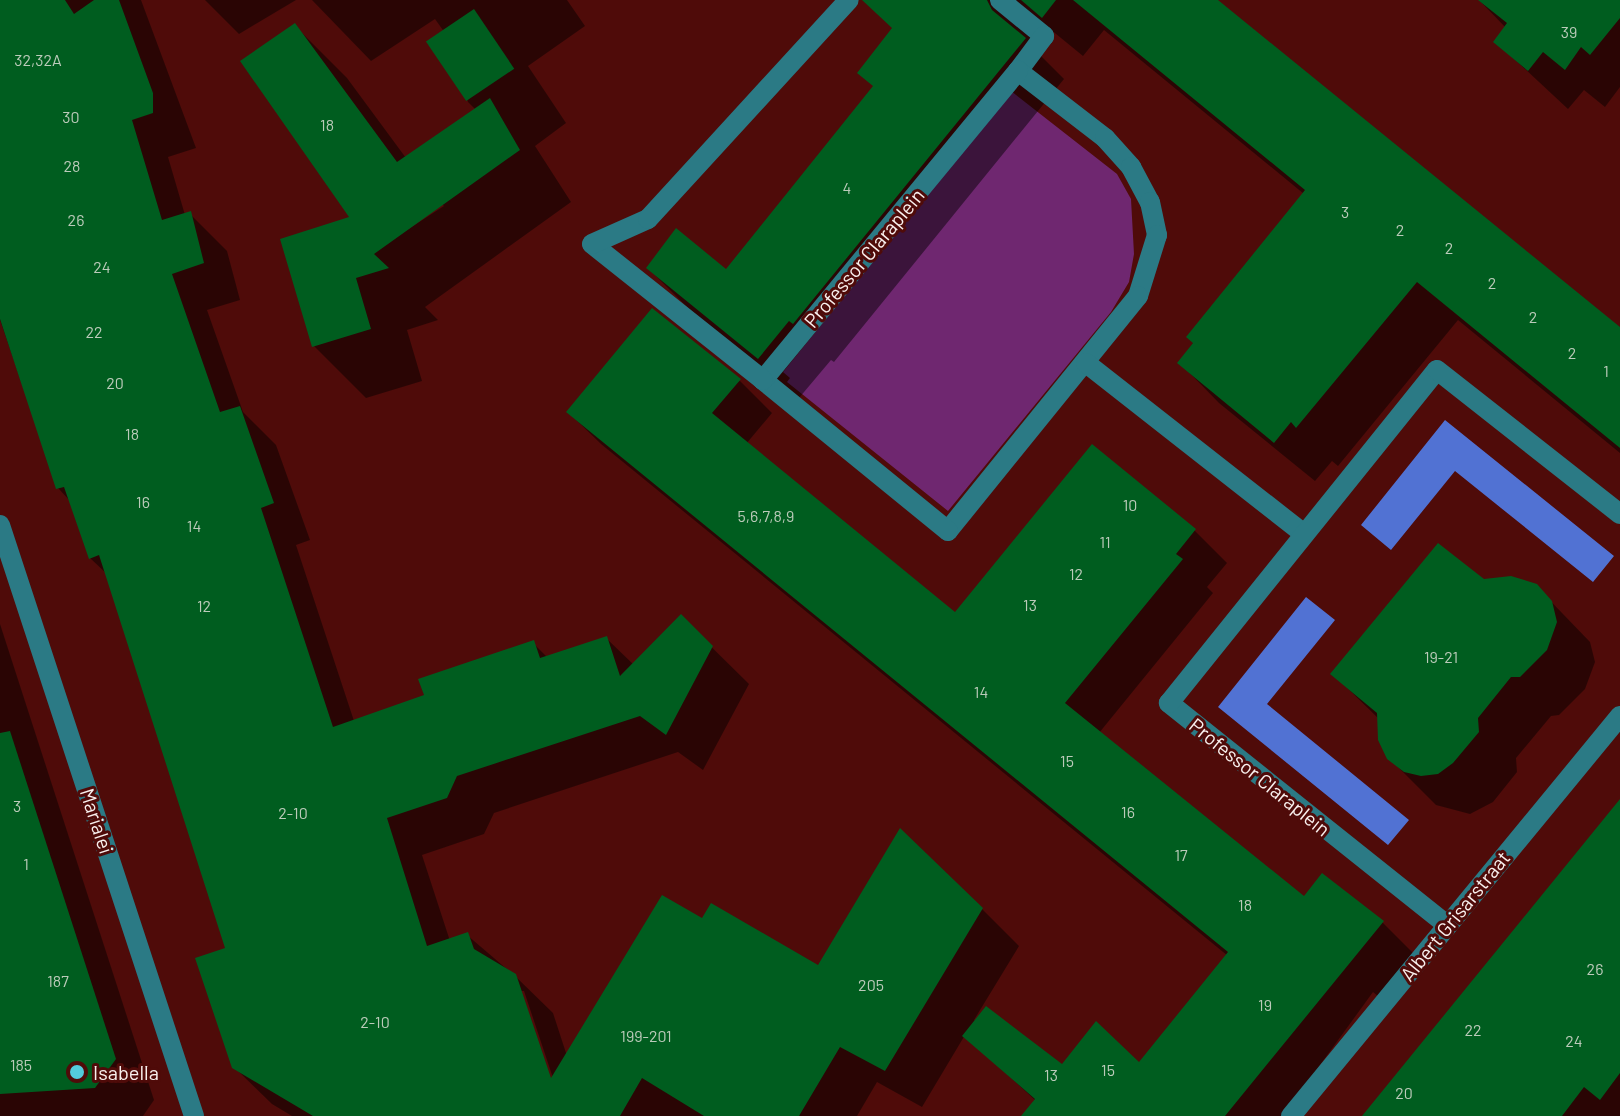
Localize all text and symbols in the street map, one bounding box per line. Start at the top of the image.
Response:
house number: 39 [1561,22,1577,42]
house number: 32,32A [14,50,62,70]
house number: 30 [62,107,80,127]
house number: 18 [320,115,334,135]
house number: 28 [64,156,80,176]
house number: 4 [843,178,851,198]
street label: Professor Claraplein [799,184,929,332]
house number: 3 [1341,202,1349,222]
house number: 26 [68,210,84,230]
house number: 2 [1396,220,1404,240]
house number: 2 [1445,238,1453,258]
house number: 24 [93,257,111,277]
house number: 2 [1488,273,1496,293]
house number: 2 [1529,307,1537,327]
house number: 22 [85,322,103,342]
house number: 2 [1568,343,1576,363]
house number: 1 [1603,361,1609,381]
house number: 20 [106,373,124,393]
house number: 18 [125,424,139,444]
house number: 16 [136,492,150,512]
house number: 10 [1123,495,1137,515]
house number: 5,6,7,8,9 [738,506,794,526]
house number: 14 [187,516,201,536]
house number: 11 [1099,532,1111,552]
house number: 12 [1069,564,1083,584]
house number: 13 [1023,595,1037,615]
house number: 12 [197,596,211,616]
house number: 19-21 [1424,647,1458,667]
house number: 14 [974,682,988,702]
street label: Professor Claraplein [1185,713,1335,841]
house number: 15 [1060,751,1074,771]
street label: Marialei [75,785,119,857]
house number: 3 [13,796,21,816]
house number: 16 [1121,802,1135,822]
house number: 2-10 [278,803,308,823]
house number: 17 [1174,845,1188,865]
street label: Albert Grisarstraat [1395,846,1515,986]
house number: 1 [23,854,29,874]
house number: 18 [1238,895,1252,915]
house number: 26 [1587,959,1603,979]
house number: 187 [47,971,69,991]
house number: 205 [858,975,884,995]
house number: 19 [1258,995,1272,1015]
house number: 2-10 [360,1012,390,1032]
house number: 22 [1464,1020,1482,1040]
house number: 199-201 [620,1026,672,1046]
house number: 24 [1565,1031,1583,1051]
house number: 185 [10,1055,32,1075]
place label: Isabella [93,1060,159,1084]
house number: 15 [1101,1060,1115,1080]
marker: Isabella [68,1063,86,1081]
house number: 13 [1044,1065,1058,1085]
house number: 20 [1395,1083,1413,1103]

